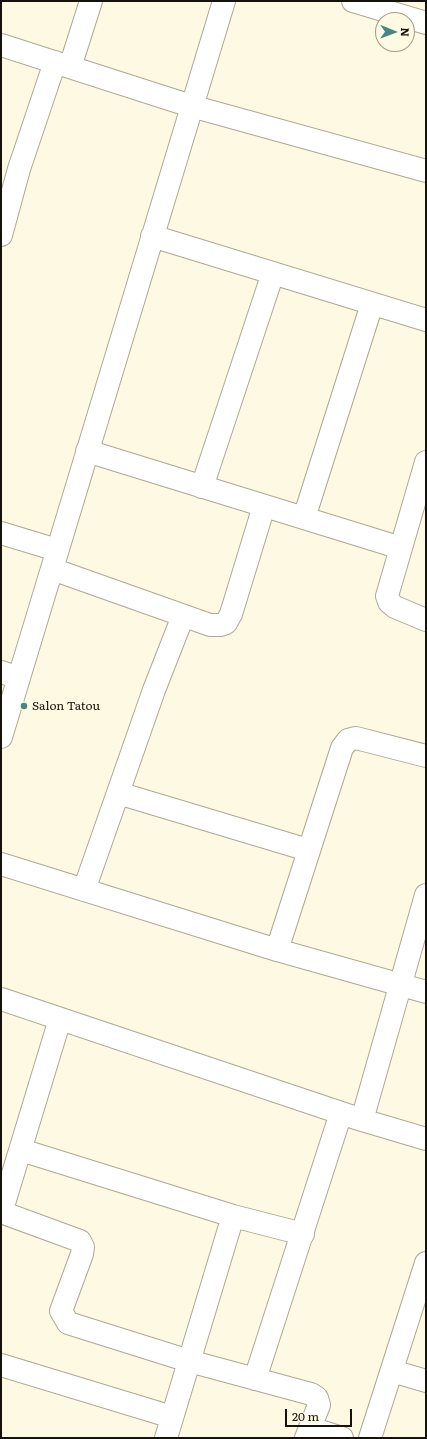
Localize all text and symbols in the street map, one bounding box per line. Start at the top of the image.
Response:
north arrow [375,12,415,52]
text: N [398,27,414,37]
place label: Salon Tatou [32,699,100,713]
marker: Salon Tatou [19,701,29,711]
scale bar [287,1401,354,1427]
text: 20 m [292,1407,319,1425]

